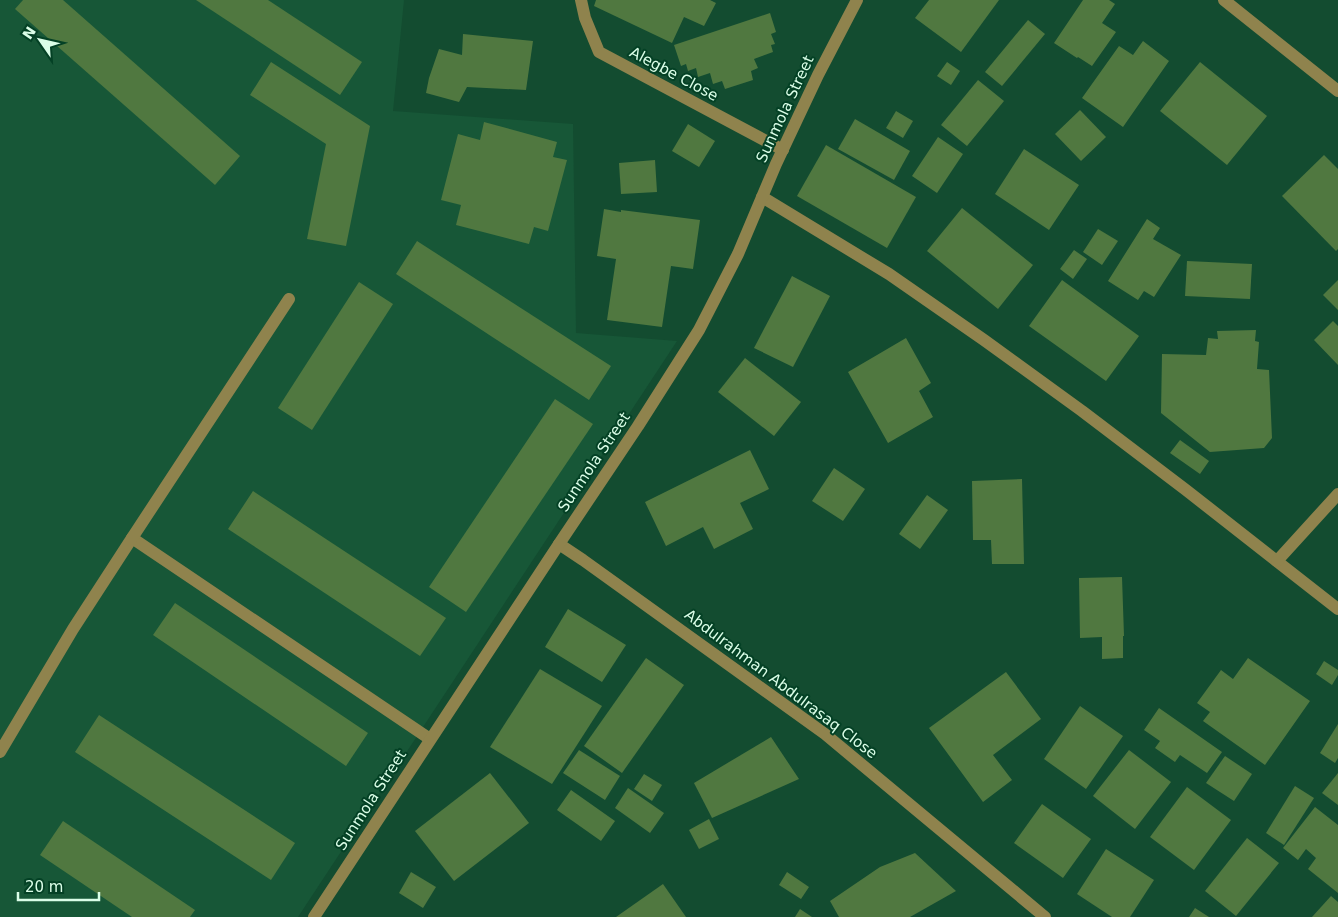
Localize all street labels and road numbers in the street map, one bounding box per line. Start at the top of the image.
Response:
street label: Alegbe Close [627,43,721,105]
street label: Sunmola Street [752,53,818,165]
street label: Sunmola Street [554,409,634,515]
street label: Abdulrahman Abdulrasaq Close [681,606,881,762]
street label: Sunmola Street [332,746,410,854]

